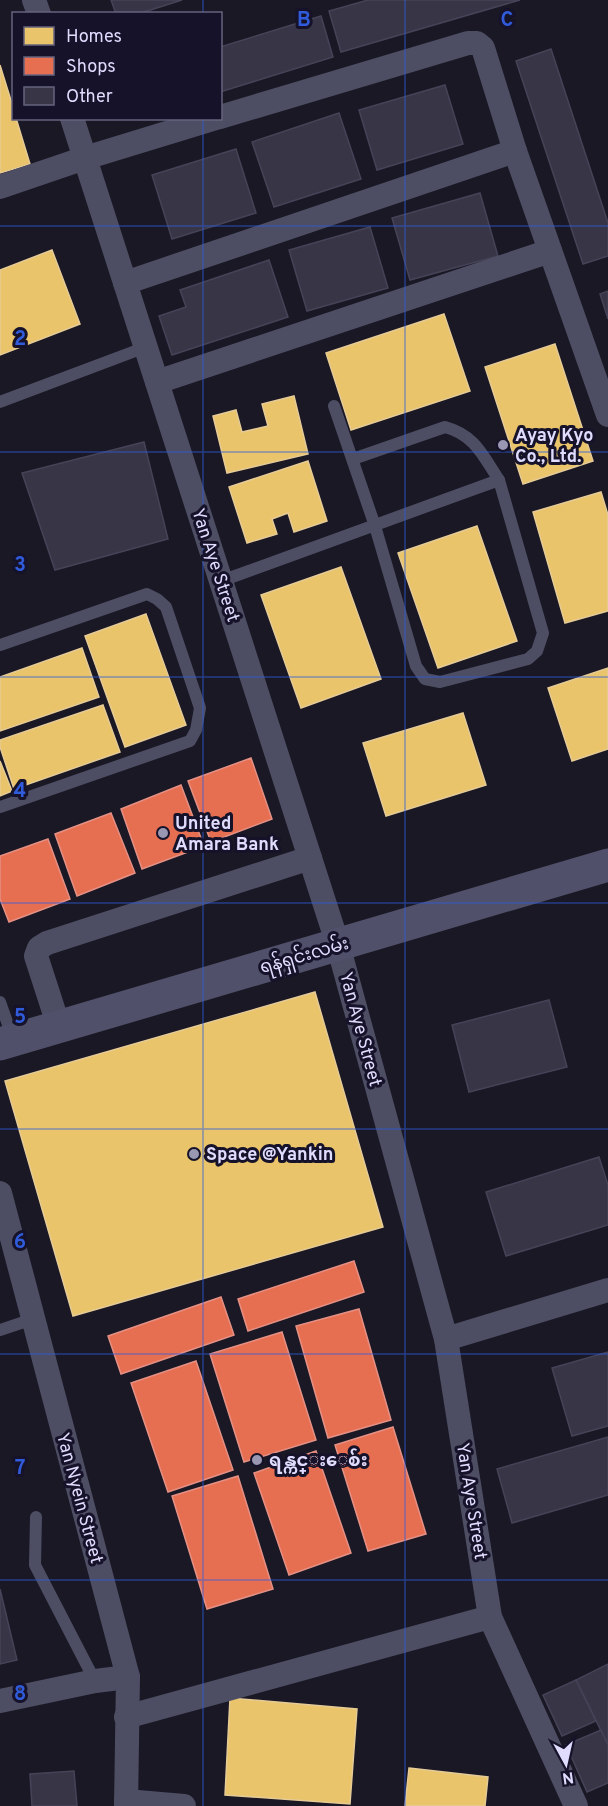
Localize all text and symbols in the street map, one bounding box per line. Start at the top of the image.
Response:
text: B [297,8,311,34]
text: C [501,8,513,34]
legend [12,12,222,120]
text: Homes [66,26,122,49]
text: Shops [66,56,116,79]
text: Other [66,86,113,109]
text: 2 [14,327,26,353]
place label: Ayay Kyo Co., Ltd. [515,425,593,469]
marker: Ayay Kyo Co., Ltd. [496,438,510,452]
street label: Yan Aye Street [185,506,244,625]
text: 3 [14,553,26,579]
text: 4 [14,779,26,805]
place label: United Amara Bank [175,813,279,857]
marker: United Amara Bank [156,826,170,840]
street label: ရန်ရှင်းလမ်း [256,930,352,982]
street label: Yan Aye Street [333,969,386,1089]
text: 5 [14,1005,26,1031]
place label: Space @Yankin [206,1144,334,1167]
marker: Space @Yankin [187,1147,201,1161]
text: 6 [14,1230,26,1256]
street label: Yan Nyein Street [50,1430,107,1566]
street label: Yan Aye Street [450,1441,491,1561]
place label: ရန္ကင္းေစ်း [269,1448,368,1474]
marker: ရန္ကင္းေစ်း [250,1453,264,1467]
text: 7 [15,1456,25,1482]
text: 8 [14,1682,26,1708]
north arrow [536,1734,596,1794]
text: N [561,1766,575,1788]

